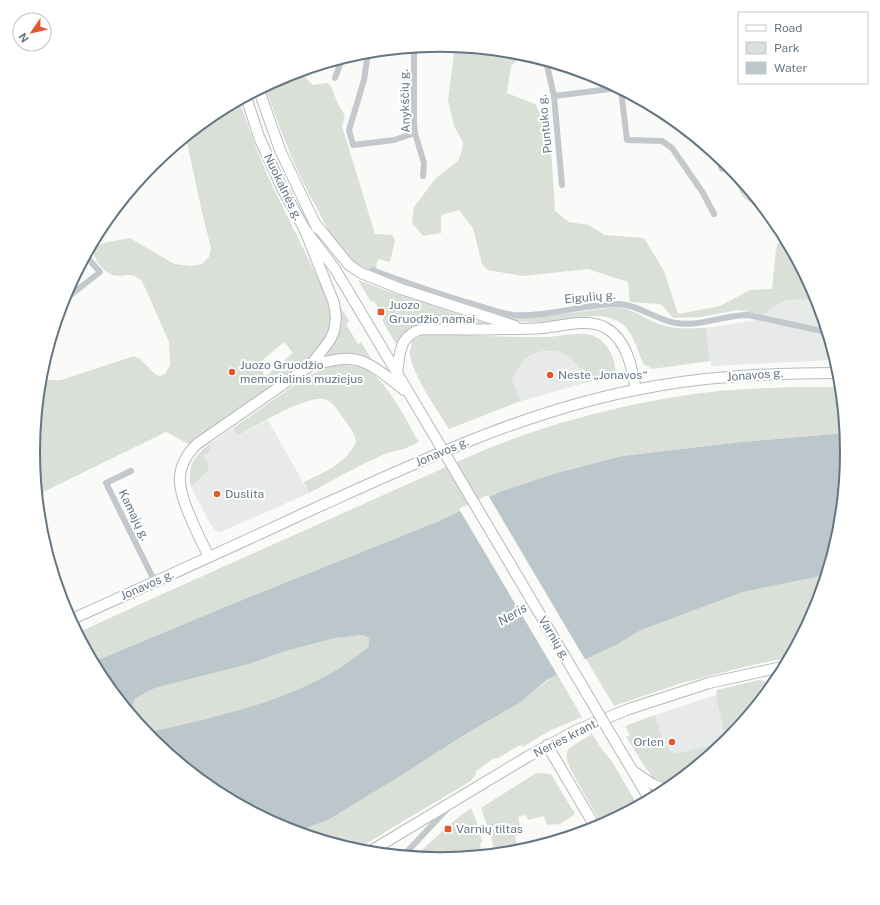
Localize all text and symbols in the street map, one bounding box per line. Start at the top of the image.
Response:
north arrow [12,12,52,52]
legend [738,12,868,84]
text: Road [774,21,802,35]
text: N [16,31,31,45]
text: Park [774,41,800,55]
text: Water [774,61,808,75]
street label: Anykščių g. [397,69,413,133]
street label: Puntuko g. [535,94,555,154]
street label: Nuokalnės g. [261,151,305,223]
street label: Eigulių g. [564,288,616,306]
place label: Juozo Gruodžio namai [389,298,475,326]
marker: Juozo Gruodžio namai [376,307,386,317]
place label: Juozo Gruodžio memorialinis muziejus [240,358,363,386]
street label: Jonavos g. [726,366,784,384]
marker: Juozo Gruodžio memorialinis muziejus [227,367,237,377]
place label: Neste „Jonavos“ [558,368,647,382]
marker: Neste „Jonavos“ [545,370,555,380]
street label: Jonavos g. [413,434,471,470]
street label: Kamajų g. [116,487,152,543]
place label: Duslita [225,487,264,501]
marker: Duslita [212,489,222,499]
street label: Jonavos g. [118,567,176,603]
water label: Neris [495,600,529,629]
street label: Varnių g. [535,613,573,663]
street label: Neries krant. [531,716,601,760]
place label: Orlen [634,735,664,749]
marker: Orlen [667,737,677,747]
place label: Varnių tiltas [456,822,523,836]
marker: Varnių tiltas [443,824,453,834]

